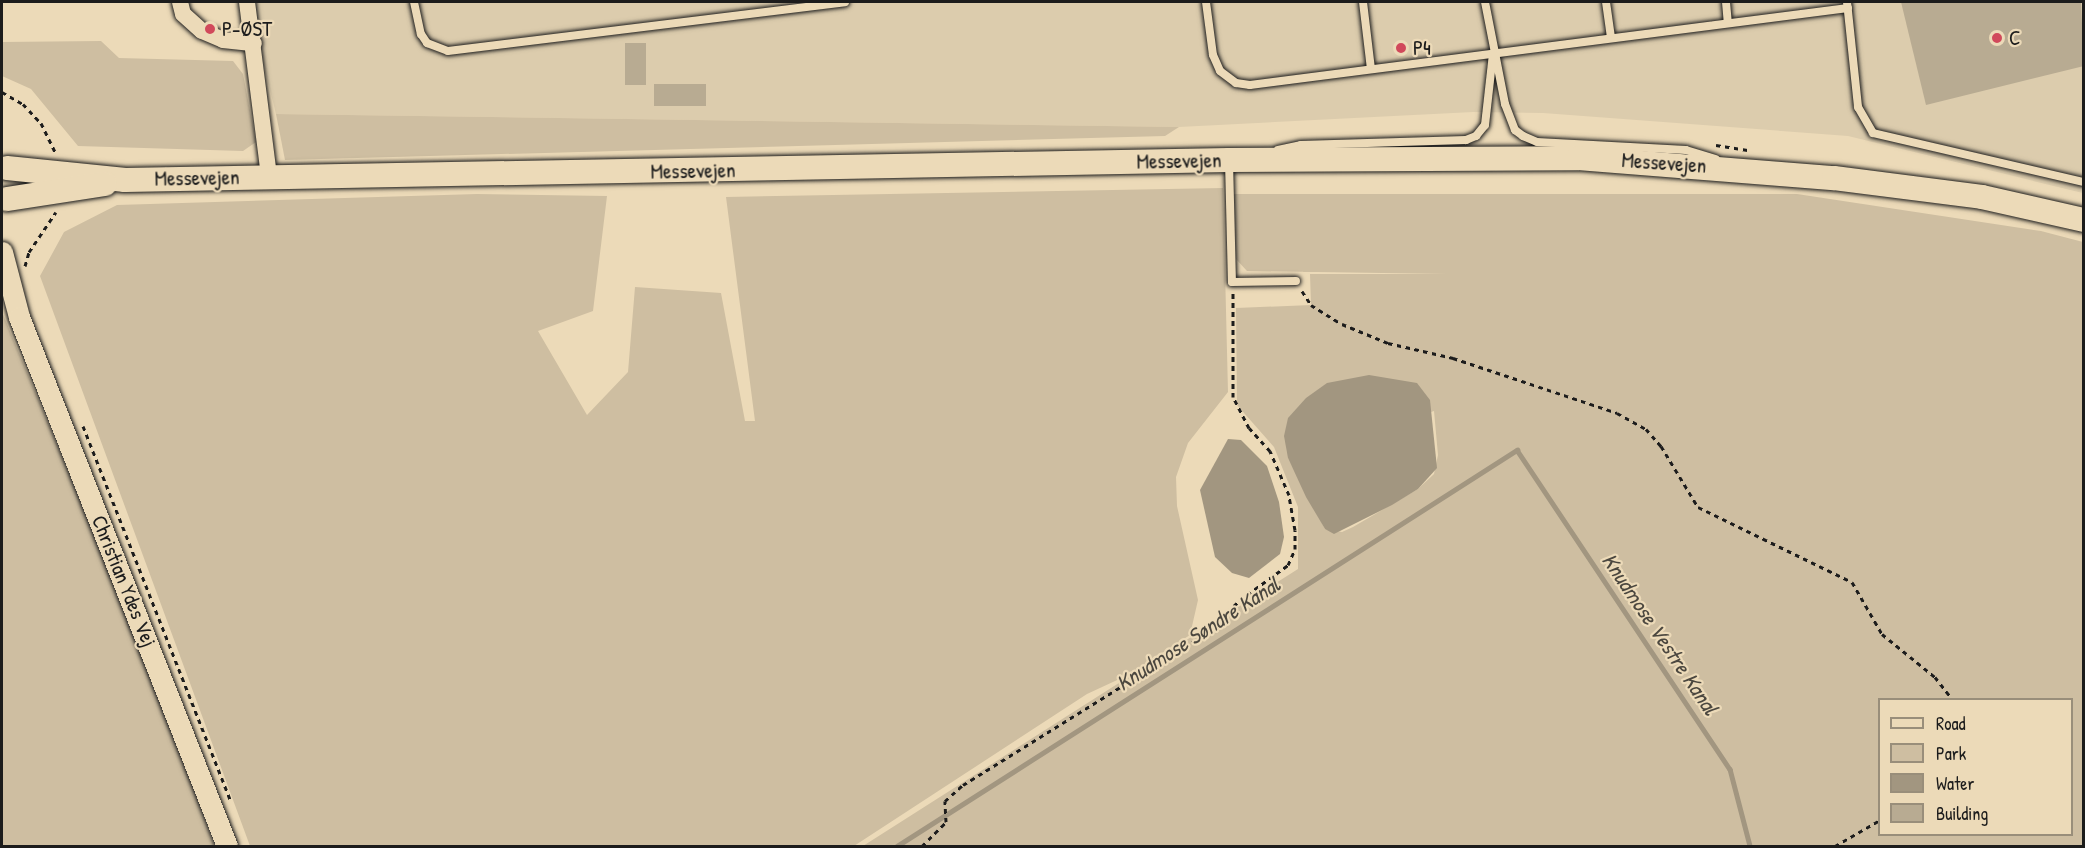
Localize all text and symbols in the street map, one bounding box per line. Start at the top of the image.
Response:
place label: P-ØST [222,16,272,42]
marker: P-ØST [203,22,217,36]
place label: C [2009,25,2021,51]
marker: C [1990,31,2004,45]
place label: P4 [1413,35,1431,61]
marker: P4 [1394,41,1408,55]
street label: Messevejen [1621,147,1707,179]
street label: Messevejen [1136,148,1222,174]
street label: Messevejen [650,158,736,184]
street label: Messevejen [154,165,240,191]
street label: Christian Ydes Vej [86,512,162,650]
water label: Knudmose Vestre Kanal [1596,548,1724,720]
water label: Knudmose Søndre Kanal [1111,571,1285,697]
legend [1878,698,2073,836]
text: Road [1936,711,1966,736]
text: Park [1936,741,1966,766]
text: Water [1936,771,1974,796]
text: Building [1936,801,1988,826]

